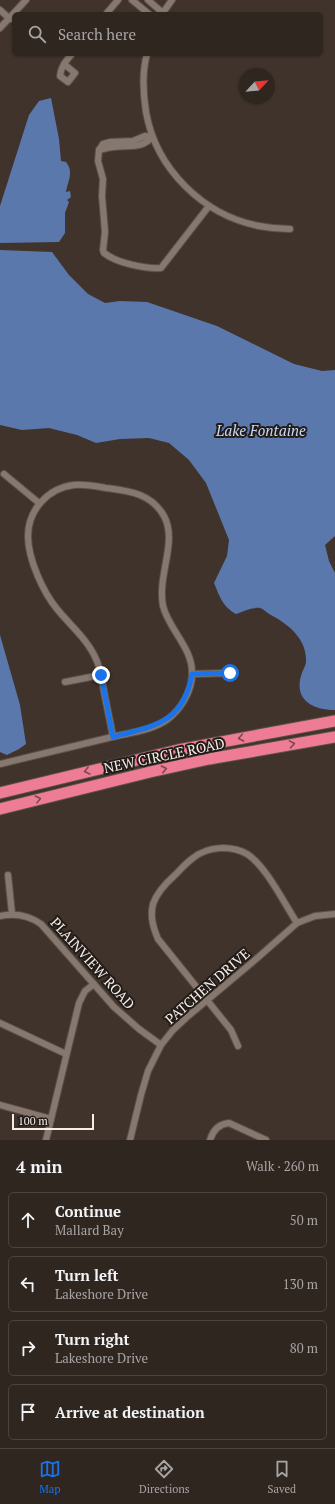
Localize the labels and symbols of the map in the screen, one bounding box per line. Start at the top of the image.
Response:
north arrow [239,68,275,104]
water label: Lake Fontaine [215,420,306,440]
route start [221,664,239,682]
route end [92,666,110,684]
street label: NEW CIRCLE ROAD [102,733,226,777]
one-way arrow [238,733,245,742]
one-way arrow [289,740,295,749]
one-way arrow [161,765,167,773]
one-way arrow [84,766,91,775]
one-way arrow [34,795,41,804]
street label: PLAINVIEW ROAD [47,913,139,1013]
street label: PATCHEN DRIVE [161,944,253,1028]
scale bar [12,1112,94,1131]

